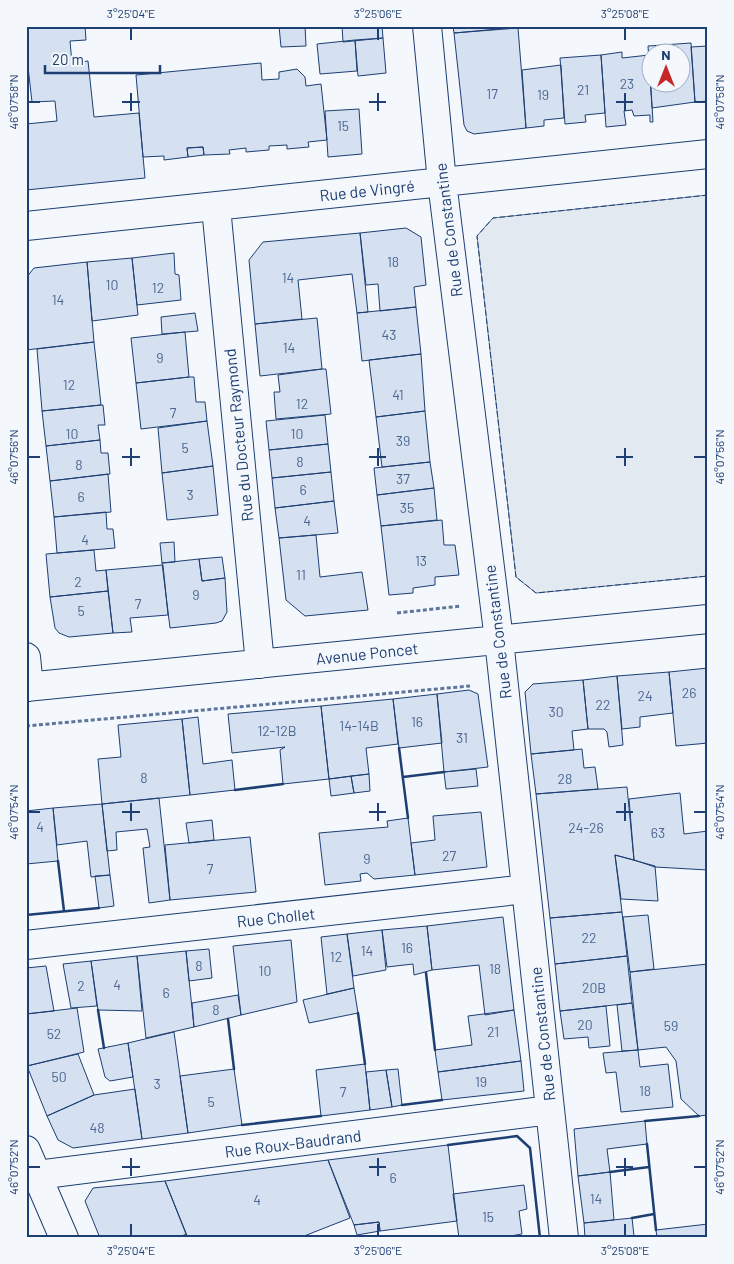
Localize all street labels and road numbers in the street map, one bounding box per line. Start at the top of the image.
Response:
street label: Rue de Constantine [430,162,466,298]
street label: Rue de Vingré [319,176,415,204]
street label: Rue du Docteur Raymond [219,348,257,522]
street label: Rue de Constantine [479,564,515,700]
street label: Avenue Poncet [315,638,419,668]
street label: Rue Chollet [236,903,316,931]
street label: Rue de Constantine [526,966,558,1102]
street label: Rue Roux-Baudrand [224,1125,362,1161]

